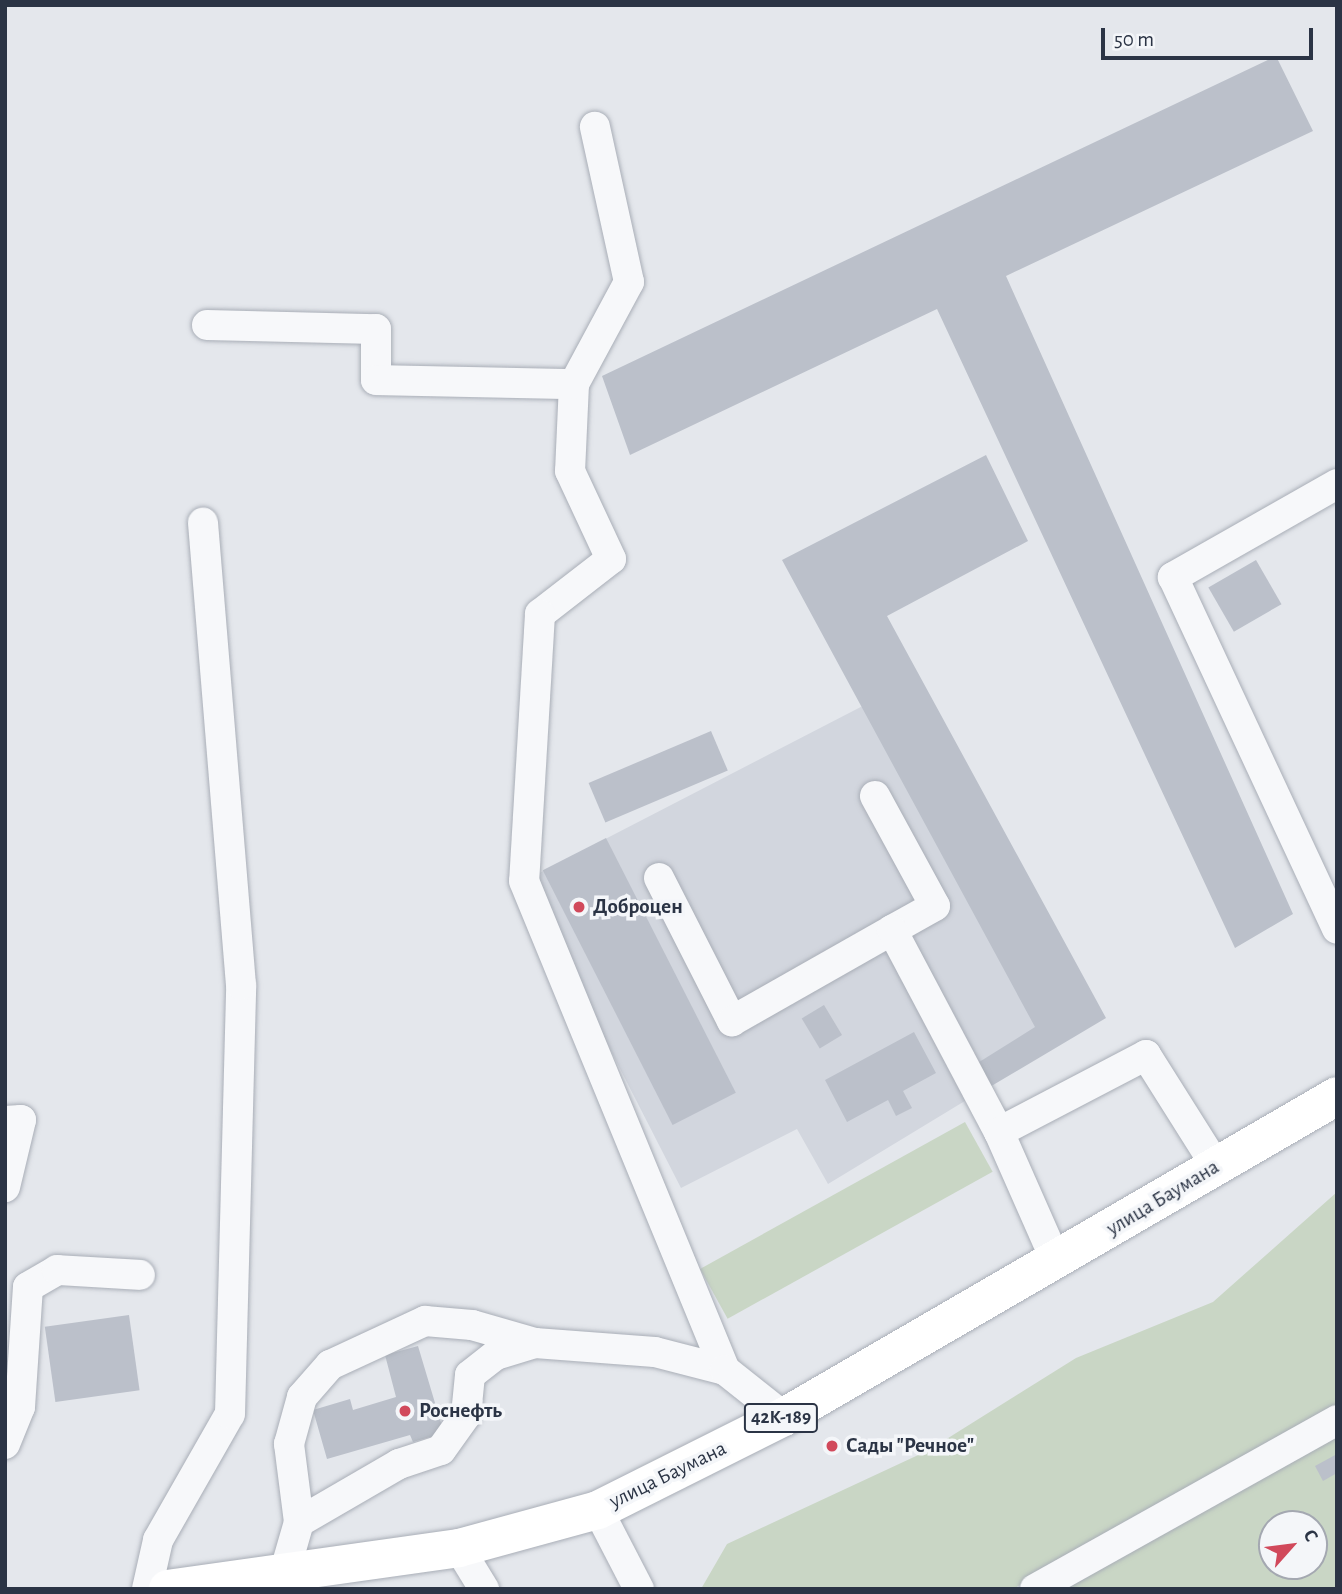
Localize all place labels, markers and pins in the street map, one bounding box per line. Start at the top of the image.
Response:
place label: Доброцен [593,894,683,920]
marker: Доброцен [571,899,587,915]
place label: Роснефть [419,1398,502,1424]
marker: Роснефть [397,1403,413,1419]
place label: Сады "Речное" [846,1433,974,1459]
marker: Сады "Речное" [824,1438,840,1454]

